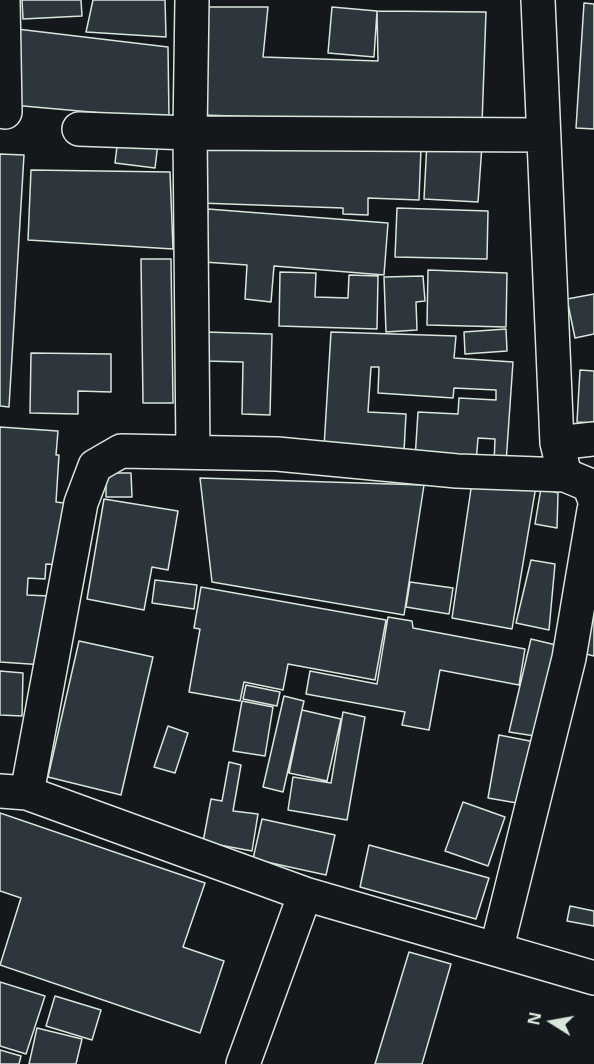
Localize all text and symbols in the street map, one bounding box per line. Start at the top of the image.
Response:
north arrow [522,992,582,1052]
text: N [522,1010,546,1027]

